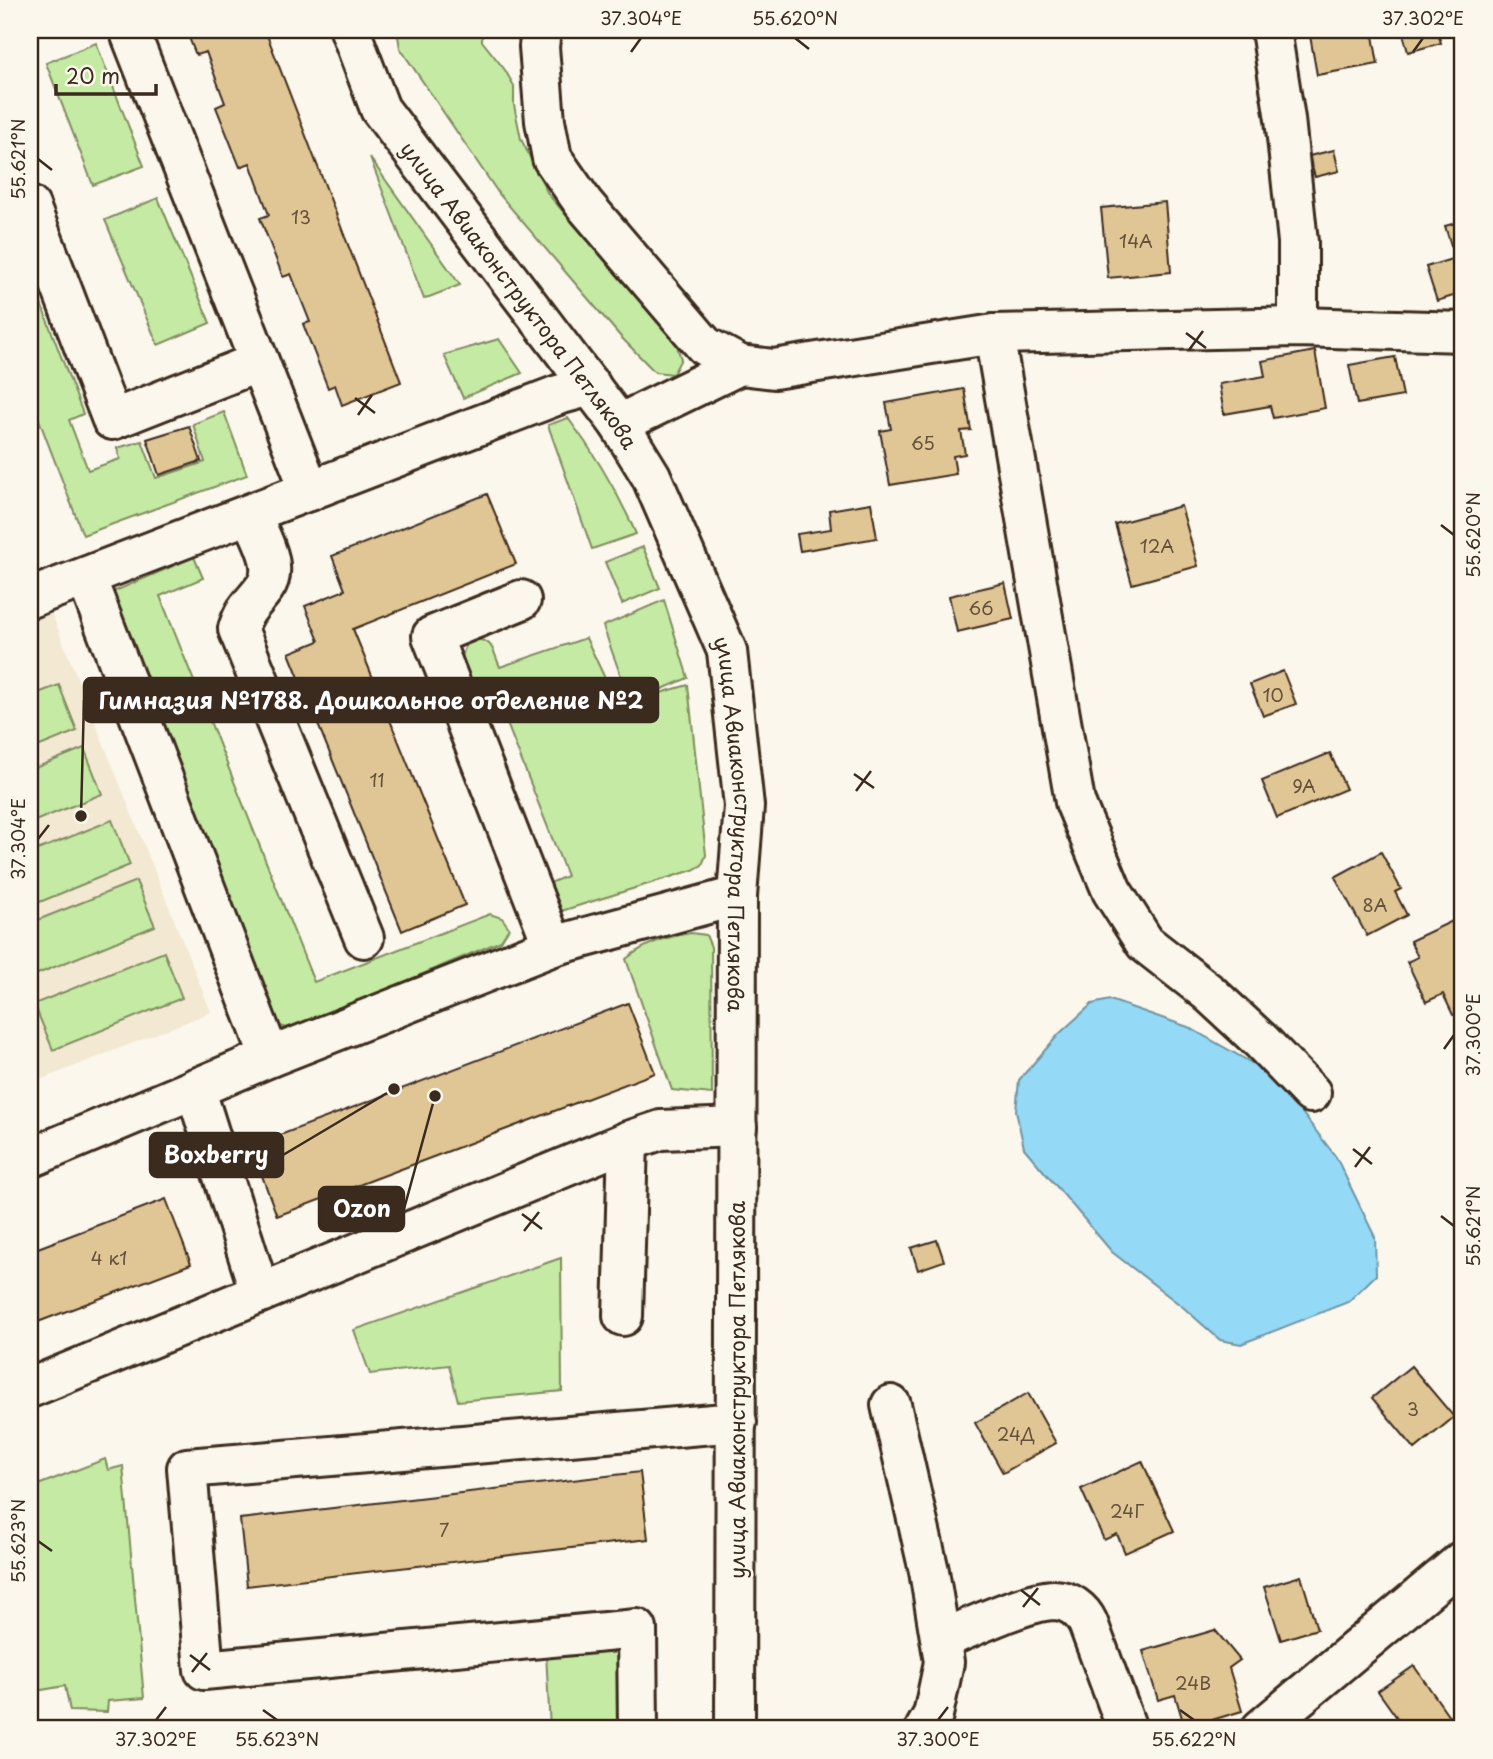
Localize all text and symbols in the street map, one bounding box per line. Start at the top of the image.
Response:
text: 37.304°E [600,4,682,31]
text: 55.620°N [752,4,838,31]
text: 37.302°E [1382,4,1464,31]
scale bar [56,52,156,96]
text: 20 m [66,59,120,91]
text: 55.621°N [4,118,31,200]
street label: улица Авиаконструктора Петлякова [393,134,646,455]
house number: 13 [291,203,311,230]
house number: 14А [1119,227,1153,254]
house number: 65 [911,429,935,456]
text: 55.620°N [1459,492,1486,578]
house number: 12А [1140,532,1175,559]
house number: 66 [969,594,993,621]
street label: улица Авиаконструктора Петлякова [706,630,760,1012]
callout: Гимназия №1788. Дошкольное отделение №2 [84,678,658,722]
house number: 10 [1262,681,1284,708]
text: Гимназия №1788. Дошкольное отделение №2 [98,682,644,717]
house number: 11 [369,766,385,793]
house number: 9А [1292,772,1316,799]
text: 37.304°E [4,798,31,880]
house number: 8А [1362,891,1388,918]
text: 37.300°E [1459,993,1486,1077]
callout: Boxberry [150,1133,283,1177]
text: Boxberry [163,1136,269,1171]
text: 55.621°N [1459,1185,1486,1267]
callout: Ozon [319,1187,404,1231]
text: Ozon [333,1190,391,1225]
street label: улица Авиаконструктора Петлякова [720,1201,752,1579]
house number: 4 к1 [91,1244,127,1271]
house number: 3 [1407,1395,1419,1422]
house number: 24Д [997,1420,1035,1447]
house number: 24Г [1110,1497,1144,1524]
text: 55.623°N [4,1499,31,1583]
house number: 7 [439,1516,449,1543]
house number: 24В [1175,1669,1211,1696]
text: 37.302°E [115,1725,197,1752]
text: 55.623°N [235,1725,319,1752]
text: 37.300°E [896,1725,980,1752]
text: 55.622°N [1151,1725,1237,1752]

